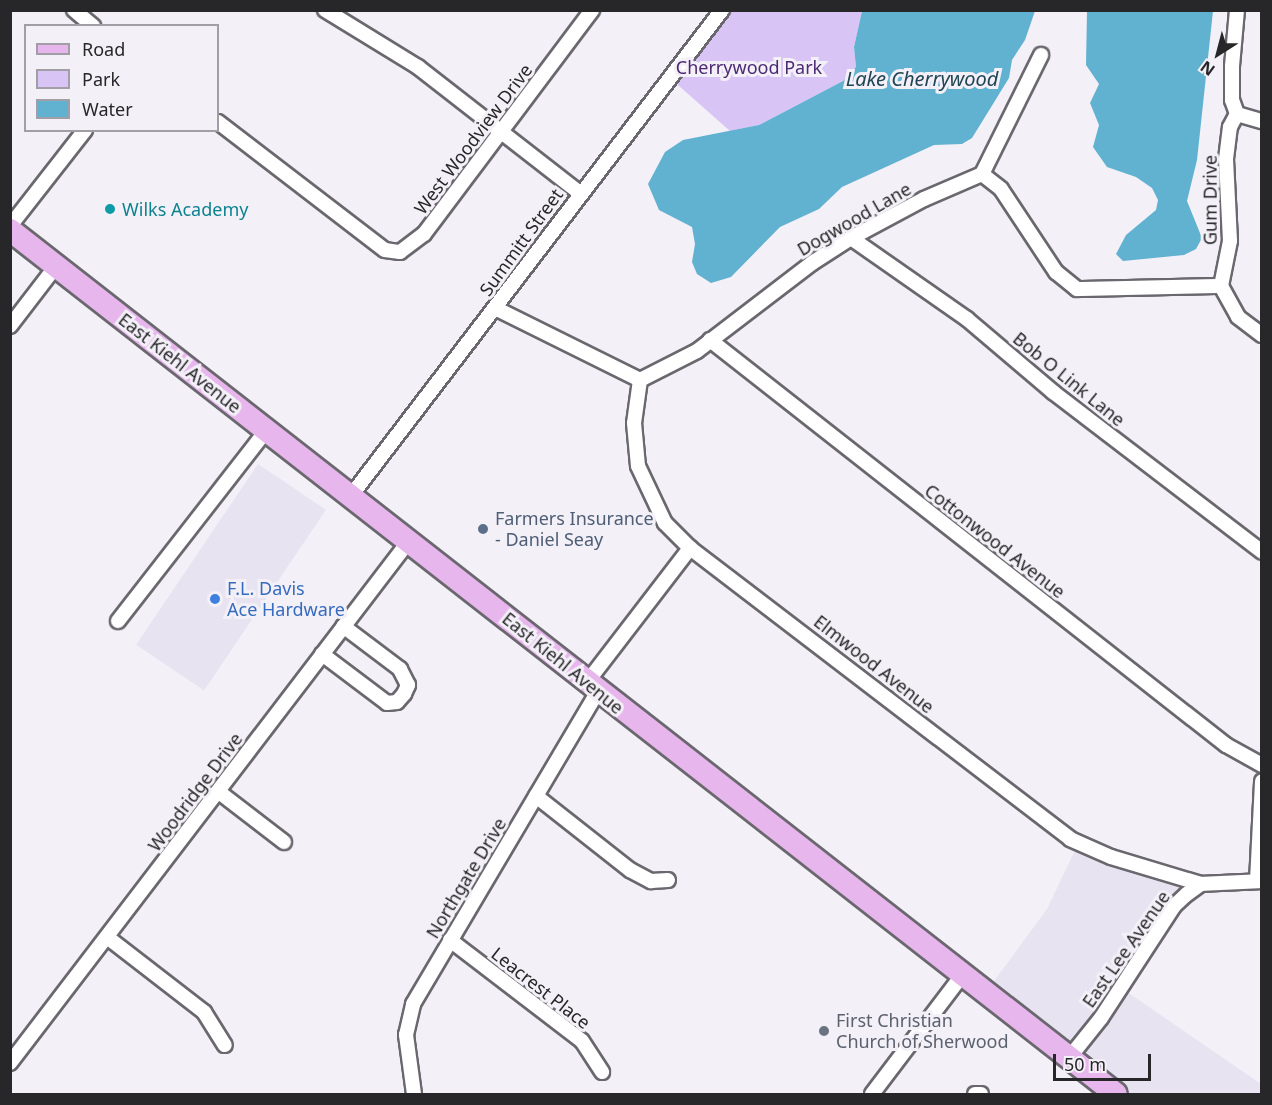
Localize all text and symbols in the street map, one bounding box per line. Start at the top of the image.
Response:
legend [24,24,219,132]
north arrow [1188,24,1248,84]
text: Road [82,37,125,61]
park label: Cherrywood Park [676,56,822,78]
text: N [1196,56,1219,81]
street label: West Woodview Drive [409,60,537,218]
water label: Lake Cherrywood [846,66,998,90]
text: Park [82,67,120,91]
text: Water [82,97,133,121]
street label: Gum Drive [1199,155,1221,245]
street label: Dogwood Lane [793,178,915,260]
street label: Summitt Street [475,184,567,300]
place label: Wilks Academy [122,198,248,220]
marker: Wilks Academy [103,202,117,216]
street label: East Kiehl Avenue [114,308,246,418]
street label: Bob O Link Lane [1009,327,1129,431]
street label: Cottonwood Avenue [921,479,1069,603]
place label: Farmers Insurance - Daniel Seay [495,508,654,550]
marker: Farmers Insurance - Daniel Seay [476,522,490,536]
place label: F.L. Davis Ace Hardware [227,578,345,620]
marker: F.L. Davis Ace Hardware [208,592,222,606]
street label: East Kiehl Avenue [498,608,628,718]
street label: Elmwood Avenue [810,610,938,718]
street label: Woodridge Drive [143,728,247,856]
street label: Northgate Drive [422,814,510,942]
street label: East Lee Avenue [1078,886,1174,1012]
street label: Leacrest Place [487,943,595,1033]
place label: First Christian Church of Sherwood [836,1010,1008,1052]
marker: First Christian Church of Sherwood [817,1024,831,1038]
scale bar [1056,1042,1154,1080]
text: 50 m [1064,1052,1106,1076]

